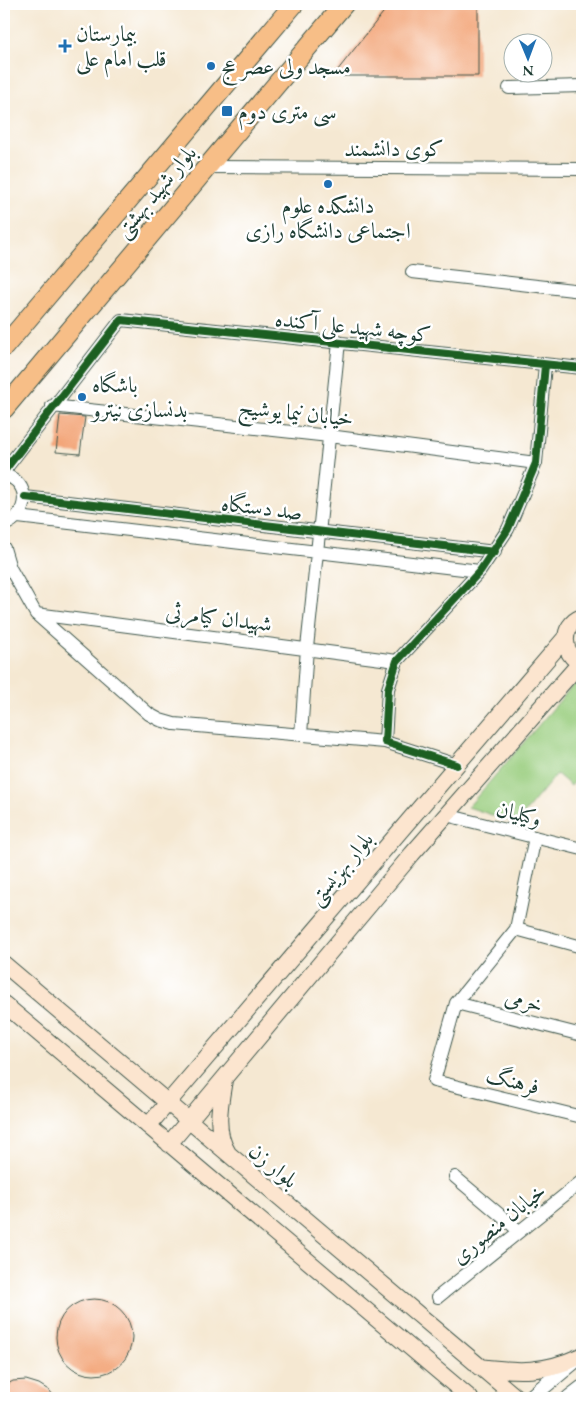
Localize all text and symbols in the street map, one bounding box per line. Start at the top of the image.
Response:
place label: بیمارستان قلب امام علی [76,19,167,78]
north arrow [504,32,554,82]
marker: بیمارستان قلب امام علی [58,39,72,53]
place label: مسجد ولی عصر عج [221,52,351,86]
marker: مسجد ولی عصر عج [205,60,217,72]
text: N [522,62,534,80]
place label: سی متری دوم [238,97,337,131]
marker: سی متری دوم [220,104,234,118]
street label: کوی دانشمند [344,134,444,163]
street label: بلوار شهید بهشتی [108,139,203,244]
marker: دانشکده علوم اجتماعی دانشگاه رازی [322,178,334,190]
place label: دانشکده علوم اجتماعی دانشگاه رازی [245,191,411,245]
street label: کوچه شهید علی آکنده [273,304,432,351]
place label: باشگاه بدنسازی نیترو [90,370,188,424]
marker: باشگاه بدنسازی نیترو [76,391,88,403]
street label: خیابان نیما یوشیج [236,392,355,438]
street label: صد دستگاه [220,488,304,527]
street label: شهیدان کیامرثی [164,597,274,639]
street label: وکیلیان [493,794,544,833]
street label: بلوار بهزیستی [301,826,380,912]
street label: خرمی [502,982,546,1019]
street label: فرهنگ [483,1060,543,1101]
street label: بلوار زن [243,1136,304,1195]
street label: خیابان منصوری [445,1176,552,1271]

